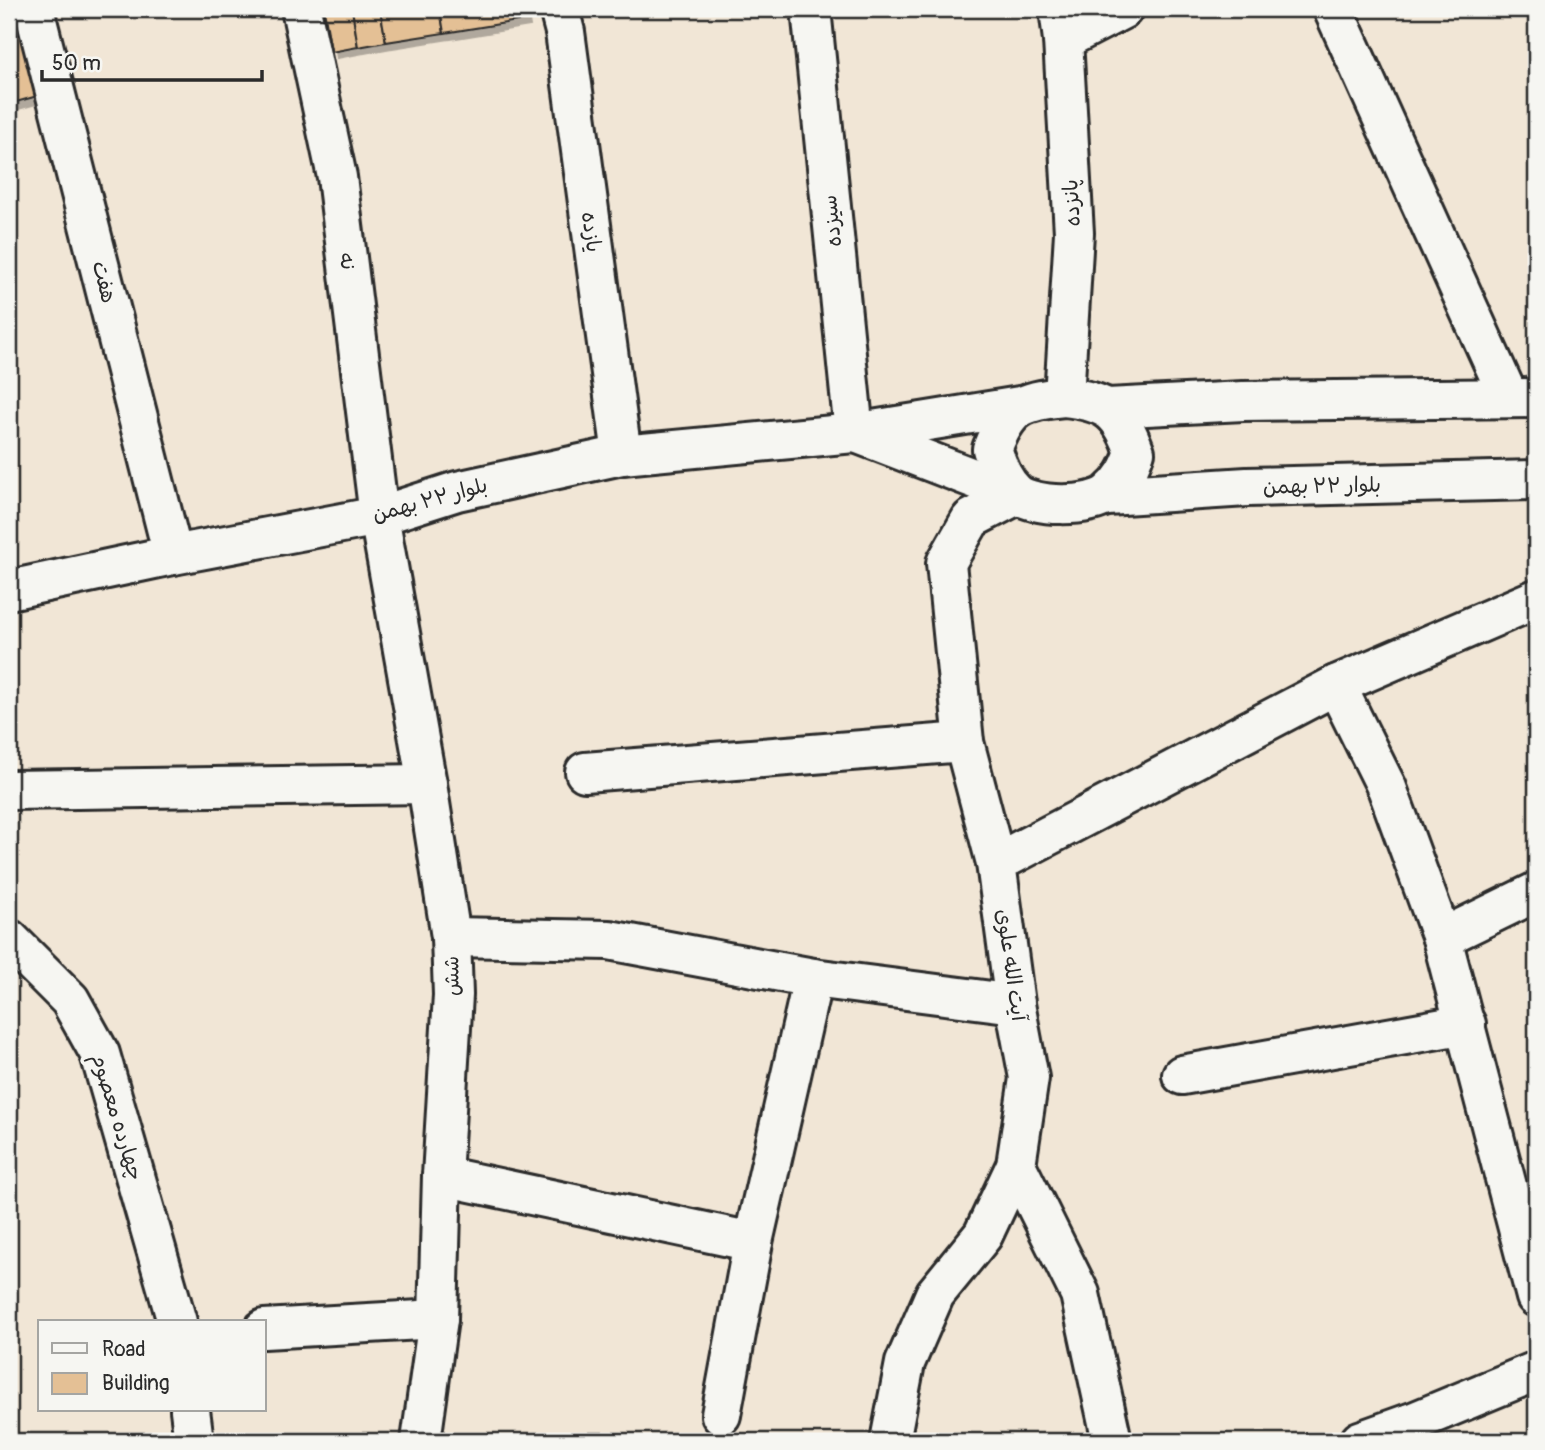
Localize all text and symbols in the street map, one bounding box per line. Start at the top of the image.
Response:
scale bar [42,38,262,82]
text: 50 m [52,50,101,77]
street label: پانزده [1057,179,1087,227]
street label: سیزده [816,194,848,248]
street label: یازده [575,210,607,254]
street label: نه [333,251,361,271]
street label: هفت [86,258,122,306]
street label: بلوار ۲۲ بهمن [1263,471,1381,501]
street label: بلوار ۲۲ بهمن [369,472,491,528]
street label: آیت الله علوی [990,907,1032,1024]
street label: شش [438,956,466,996]
street label: چهارده معصوم [83,1050,149,1184]
legend [38,1320,266,1412]
text: Road [102,1336,146,1363]
text: Building [102,1370,169,1397]

